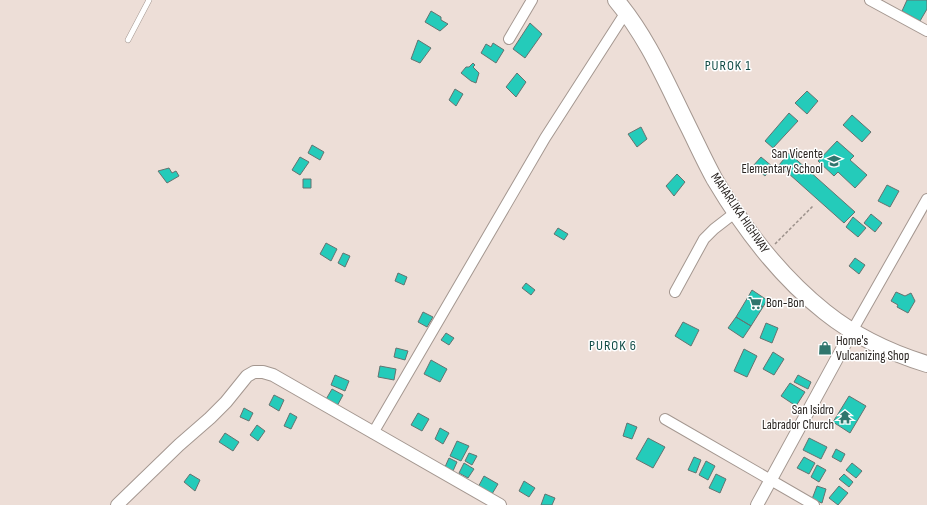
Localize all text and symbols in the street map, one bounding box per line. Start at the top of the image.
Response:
district label: PUROK 1 [705,57,751,74]
place label: San Vicente Elementary School [741,146,823,177]
school or university icon: San Vicente Elementary School [826,153,842,169]
street label: MAHARLIKA HIGHWAY [707,170,773,257]
supermarket icon: Bon-Bon [747,295,763,311]
place label: Bon-Bon [766,295,804,311]
place label: Home's Vulcanizing Shop [836,333,909,364]
district label: PUROK 6 [589,337,637,354]
shop icon: Home's Vulcanizing Shop [817,340,833,356]
place label: San Isidro Labrador Church [762,402,834,433]
temple icon: San Isidro Labrador Church [837,409,853,425]

